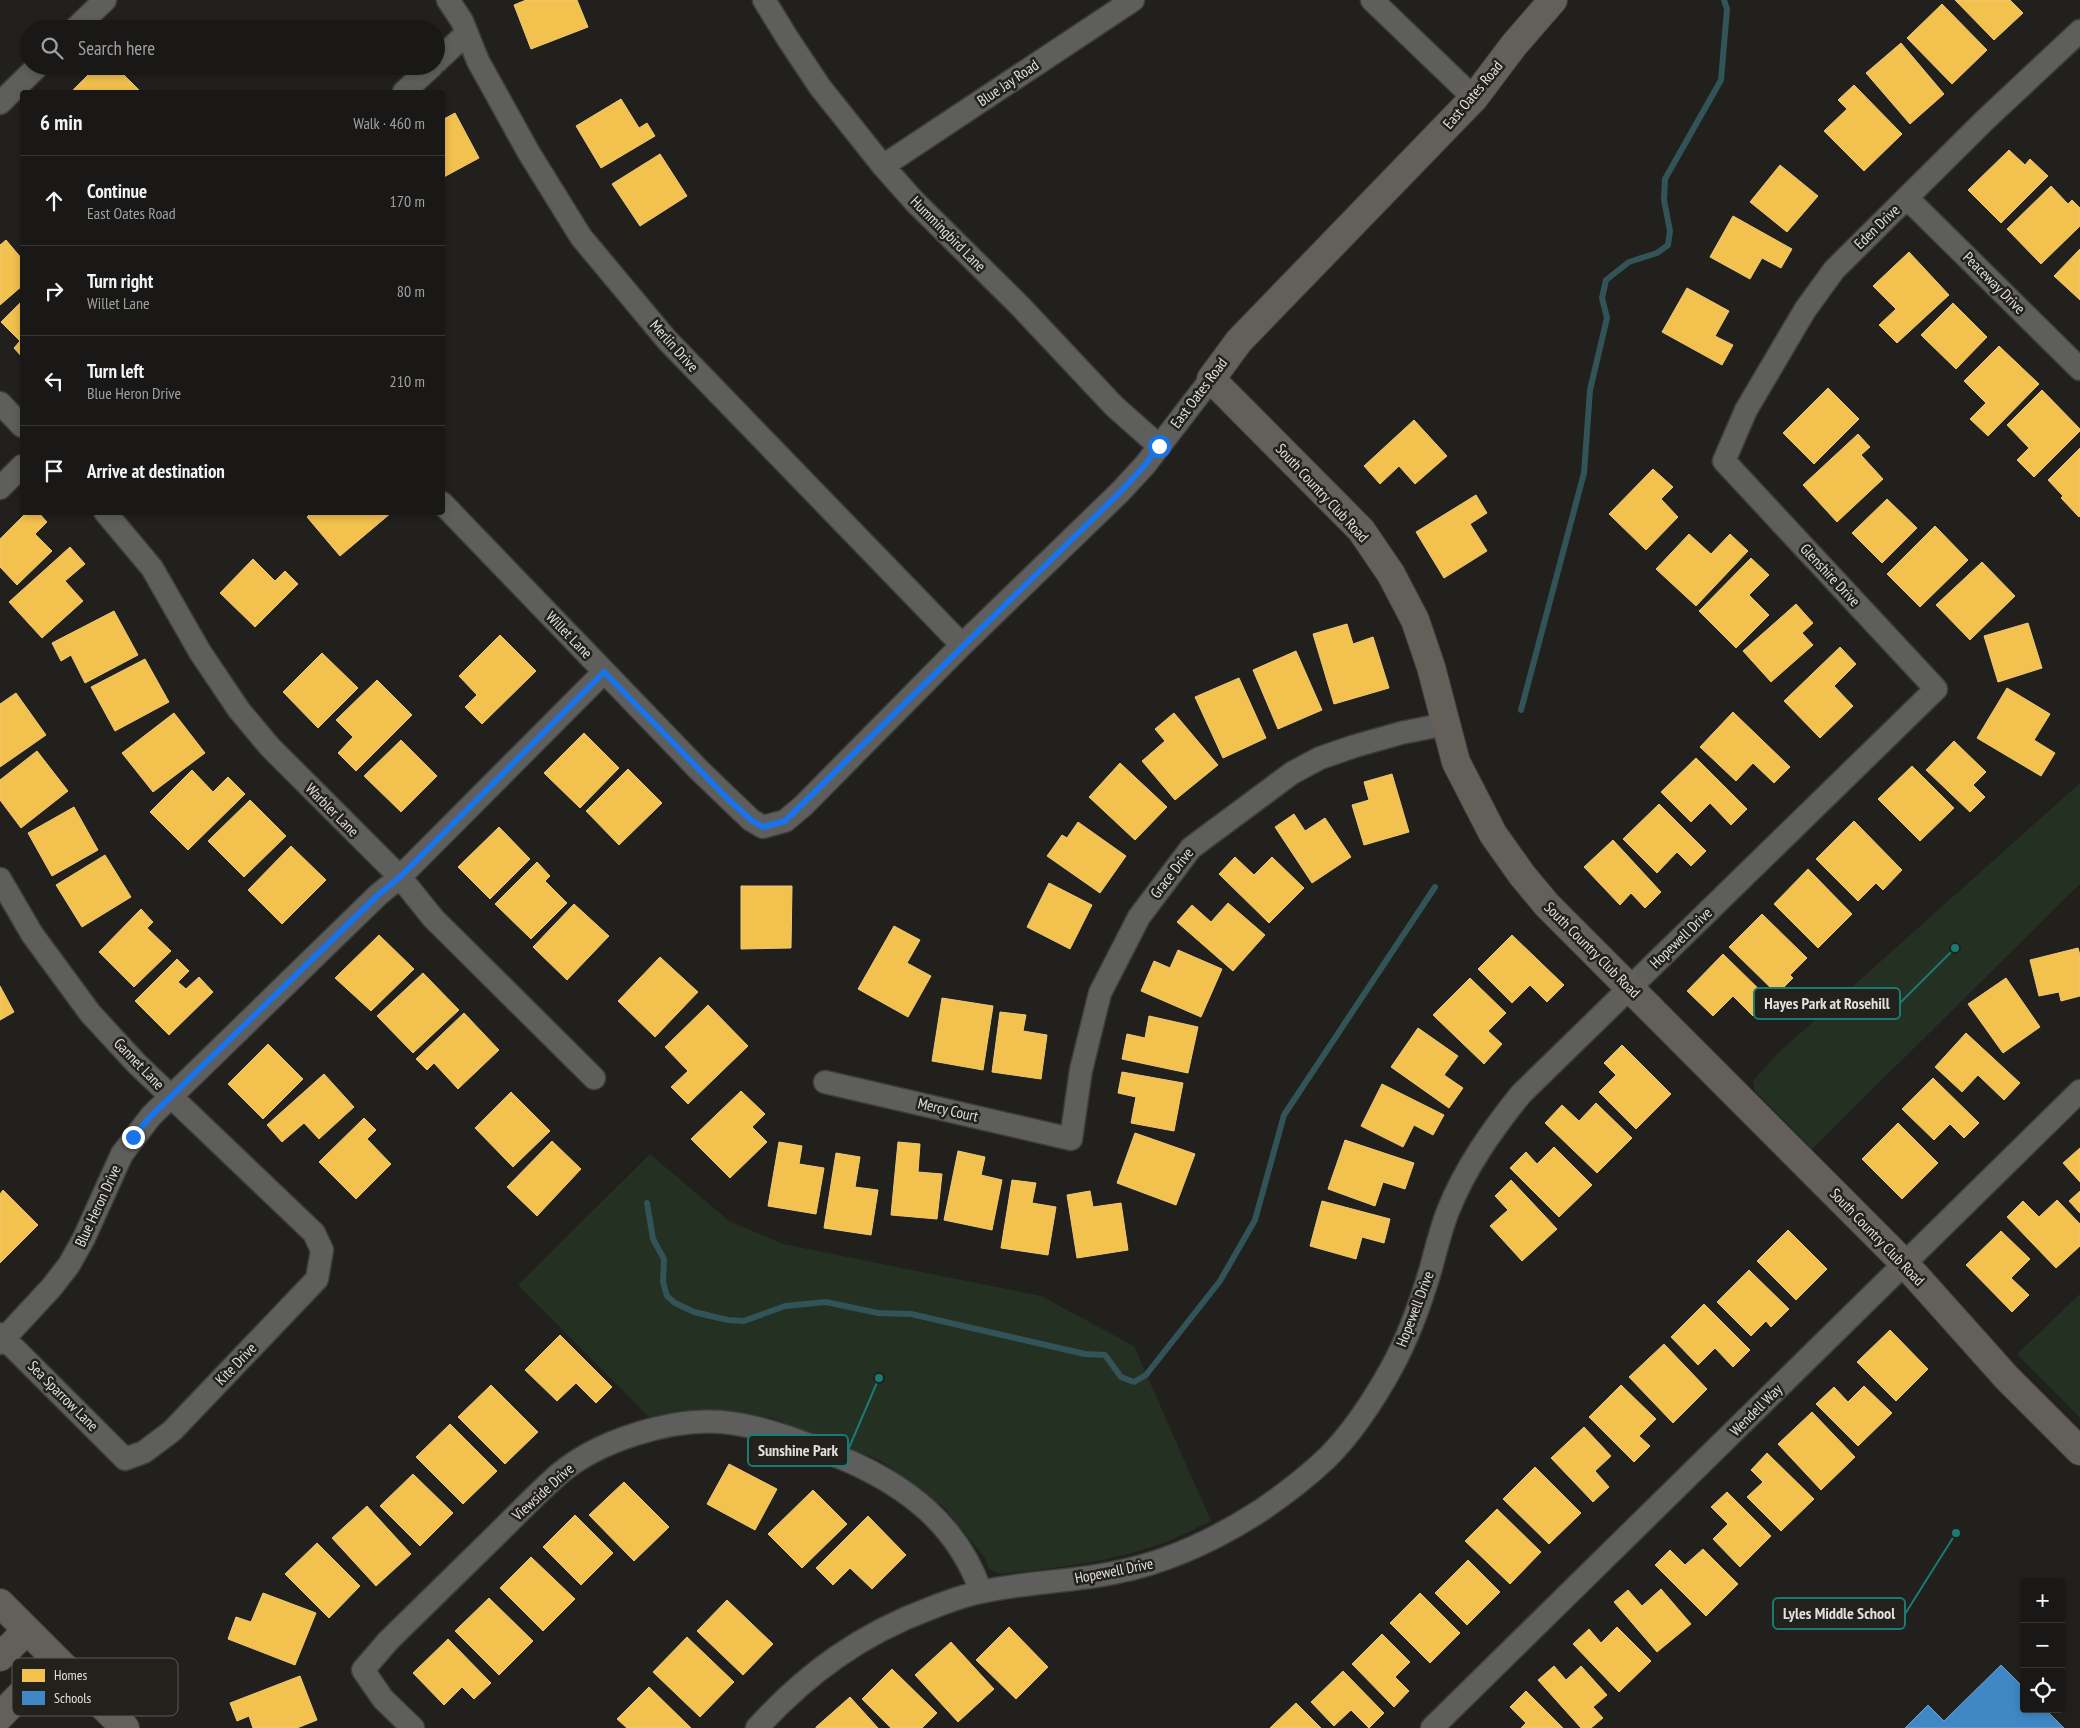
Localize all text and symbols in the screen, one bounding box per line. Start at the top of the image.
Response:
search box [20,20,445,75]
icon: search [38,34,66,62]
text: Search here [78,36,155,60]
street label: Blue Jay Road [973,55,1042,110]
street label: East Oates Road [1439,57,1507,133]
text: 6 min [40,109,82,136]
text: Walk · 460 m [353,113,425,133]
text: Continue [87,179,147,203]
icon: ahead [40,187,68,215]
text: 170 m [390,191,425,211]
street label: Hummingbird Lane [907,192,990,275]
street label: Eden Drive [1850,200,1903,253]
text: East Oates Road [87,203,176,223]
street label: Peaceway Drive [1959,248,2029,318]
text: Turn right [87,269,153,293]
icon: right [40,277,68,305]
text: 80 m [397,281,425,301]
text: Willet Lane [87,293,150,313]
street label: Merlin Drive [646,316,703,376]
street label: East Oates Road [1166,354,1231,432]
text: Turn left [87,359,144,383]
icon: left [40,367,68,395]
text: 210 m [390,371,425,391]
text: Blue Heron Drive [87,383,181,403]
route start [1148,435,1171,458]
street label: South Country Club Road [1272,439,1373,546]
icon: arrive [40,457,68,485]
text: Arrive at destination [87,459,225,483]
street label: Glenshire Drive [1796,539,1864,610]
street label: Willet Lane [542,607,597,662]
street label: Warbler Lane [302,779,363,840]
street label: Grace Drive [1146,844,1197,902]
street label: South Country Club Road [1540,898,1644,1002]
street label: Hopewell Drive [1645,903,1716,972]
callout: Hayes Park at Rosehill [1754,988,1900,1019]
text: Hayes Park at Rosehill [1764,993,1890,1013]
street label: Gannet Lane [110,1034,169,1094]
street label: Mercy Court [916,1093,980,1126]
route end [122,1126,145,1149]
street label: Blue Heron Drive [70,1162,125,1250]
street label: South Country Club Road [1826,1184,1929,1289]
street label: Hopewell Drive [1391,1268,1438,1349]
street label: Kite Drive [211,1339,260,1389]
street label: Sea Sparrow Lane [24,1356,103,1435]
street label: Wendell Way [1726,1379,1786,1440]
callout: Sunshine Park [748,1435,848,1466]
text: Sunshine Park [758,1440,838,1460]
street label: Viewside Drive [507,1459,577,1525]
street label: Hopewell Drive [1073,1554,1155,1587]
map controls [2020,1578,2065,1713]
button: + [2020,1578,2065,1623]
callout: Lyles Middle School [1773,1598,1905,1629]
text: Lyles Middle School [1783,1603,1895,1623]
button: − [2020,1623,2065,1668]
legend [12,1658,178,1716]
text: Homes [54,1666,87,1684]
button: locate [2020,1668,2065,1713]
text: Schools [54,1689,91,1707]

